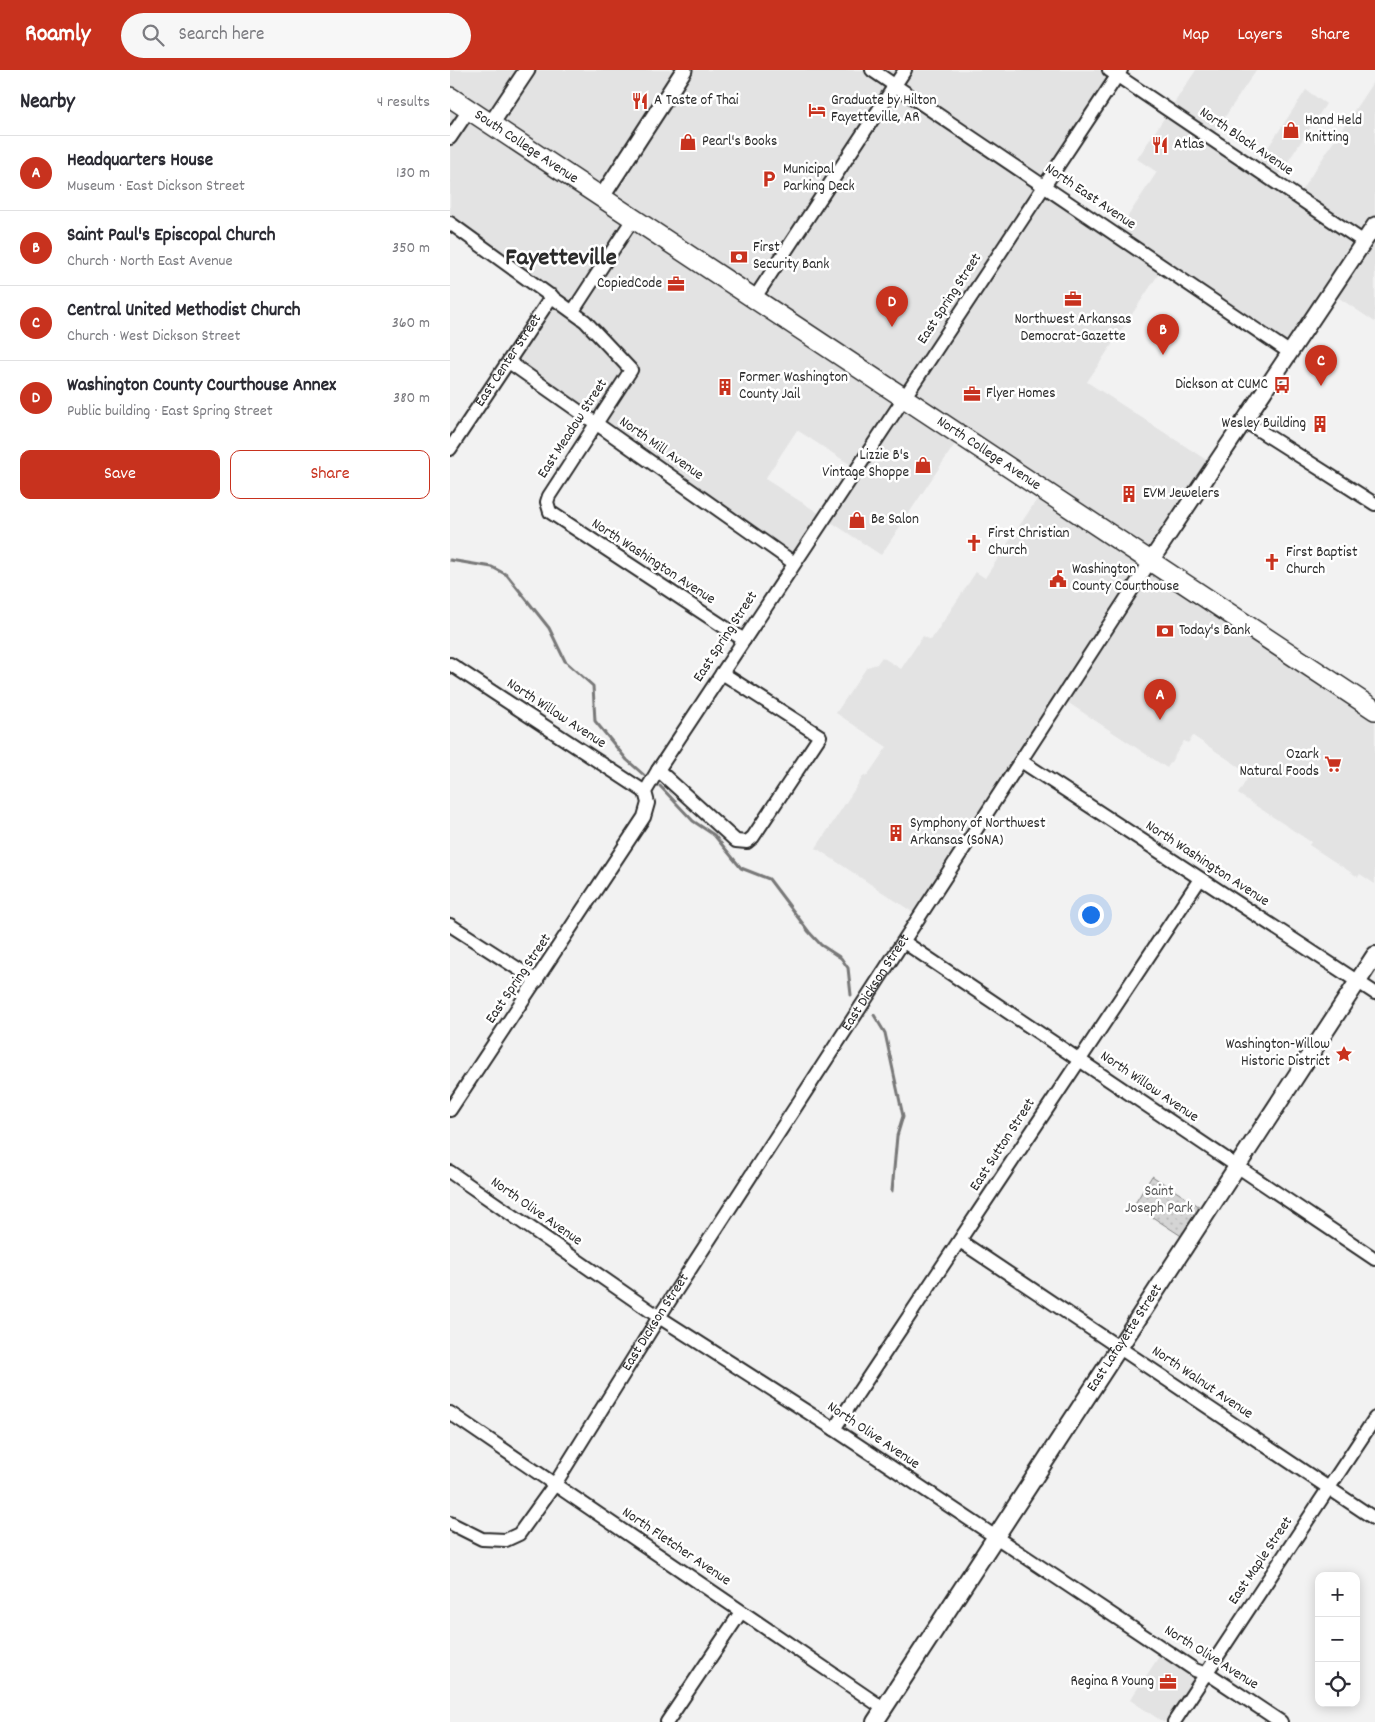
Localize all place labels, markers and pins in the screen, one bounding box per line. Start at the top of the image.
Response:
place label: A Taste of Thai [654,90,739,112]
place label: Graduate by Hilton Fayetteville, AR [831,90,936,129]
restaurant icon: A Taste of Thai [630,91,650,111]
hotel icon: Graduate by Hilton Fayetteville, AR [807,100,827,120]
place label: Hand Held Knitting [1305,110,1362,149]
shop icon: Hand Held Knitting [1281,120,1301,140]
place label: Pearl's Books [702,131,777,153]
shop icon: Pearl's Books [678,132,698,152]
place label: Atlas [1174,134,1205,156]
restaurant icon: Atlas [1150,135,1170,155]
place label: Municipal Parking Deck [783,159,855,198]
parking icon: Municipal Parking Deck [759,169,779,189]
place label: First Security Bank [753,237,829,276]
bank icon: First Security Bank [729,247,749,267]
place label: CopiedCode [597,273,662,295]
office icon: CopiedCode [666,274,686,294]
pin: D [876,286,908,327]
office icon: Northwest Arkansas Democrat-Gazette [1063,289,1083,309]
place label: Northwest Arkansas Democrat-Gazette [1014,309,1132,348]
pin: B [1147,314,1179,355]
pin: C [1305,345,1337,386]
place label: Former Washington County Jail [739,367,848,406]
place label: Dickson at CUMC [1175,374,1268,396]
bus stop icon: Dickson at CUMC [1272,375,1292,395]
building icon: Former Washington County Jail [715,377,735,397]
place label: Flyer Homes [986,383,1056,405]
office icon: Flyer Homes [962,384,982,404]
place label: Wesley Building [1222,413,1306,435]
building icon: Wesley Building [1310,414,1330,434]
place label: Lizzie B's Vintage Shoppe [822,445,909,484]
shop icon: Lizzie B's Vintage Shoppe [913,455,933,475]
place label: EVM Jewelers [1143,483,1220,505]
building icon: EVM Jewelers [1119,484,1139,504]
place label: Be Salon [871,509,919,531]
shop icon: Be Salon [847,510,867,530]
place label: First Christian Church [988,523,1070,562]
church icon: First Christian Church [964,533,984,553]
place label: First Baptist Church [1286,542,1358,581]
church icon: First Baptist Church [1262,552,1282,572]
place label: Washington County Courthouse [1072,559,1180,598]
public building icon: Washington County Courthouse [1048,569,1068,589]
place label: Today's Bank [1179,620,1250,642]
bank icon: Today's Bank [1155,621,1175,641]
pin: A [1144,679,1176,720]
place label: Ozark Natural Foods [1240,744,1319,783]
supermarket icon: Ozark Natural Foods [1323,754,1343,774]
place label: Symphony of Northwest Arkansas (SoNA) [910,813,1046,852]
building icon: Symphony of Northwest Arkansas (SoNA) [886,823,906,843]
place label: Washington-Willow Historic District [1226,1034,1330,1073]
place icon: Washington-Willow Historic District [1334,1044,1354,1064]
place label: Regina R Young [1071,1671,1154,1693]
office icon: Regina R Young [1158,1672,1178,1692]

